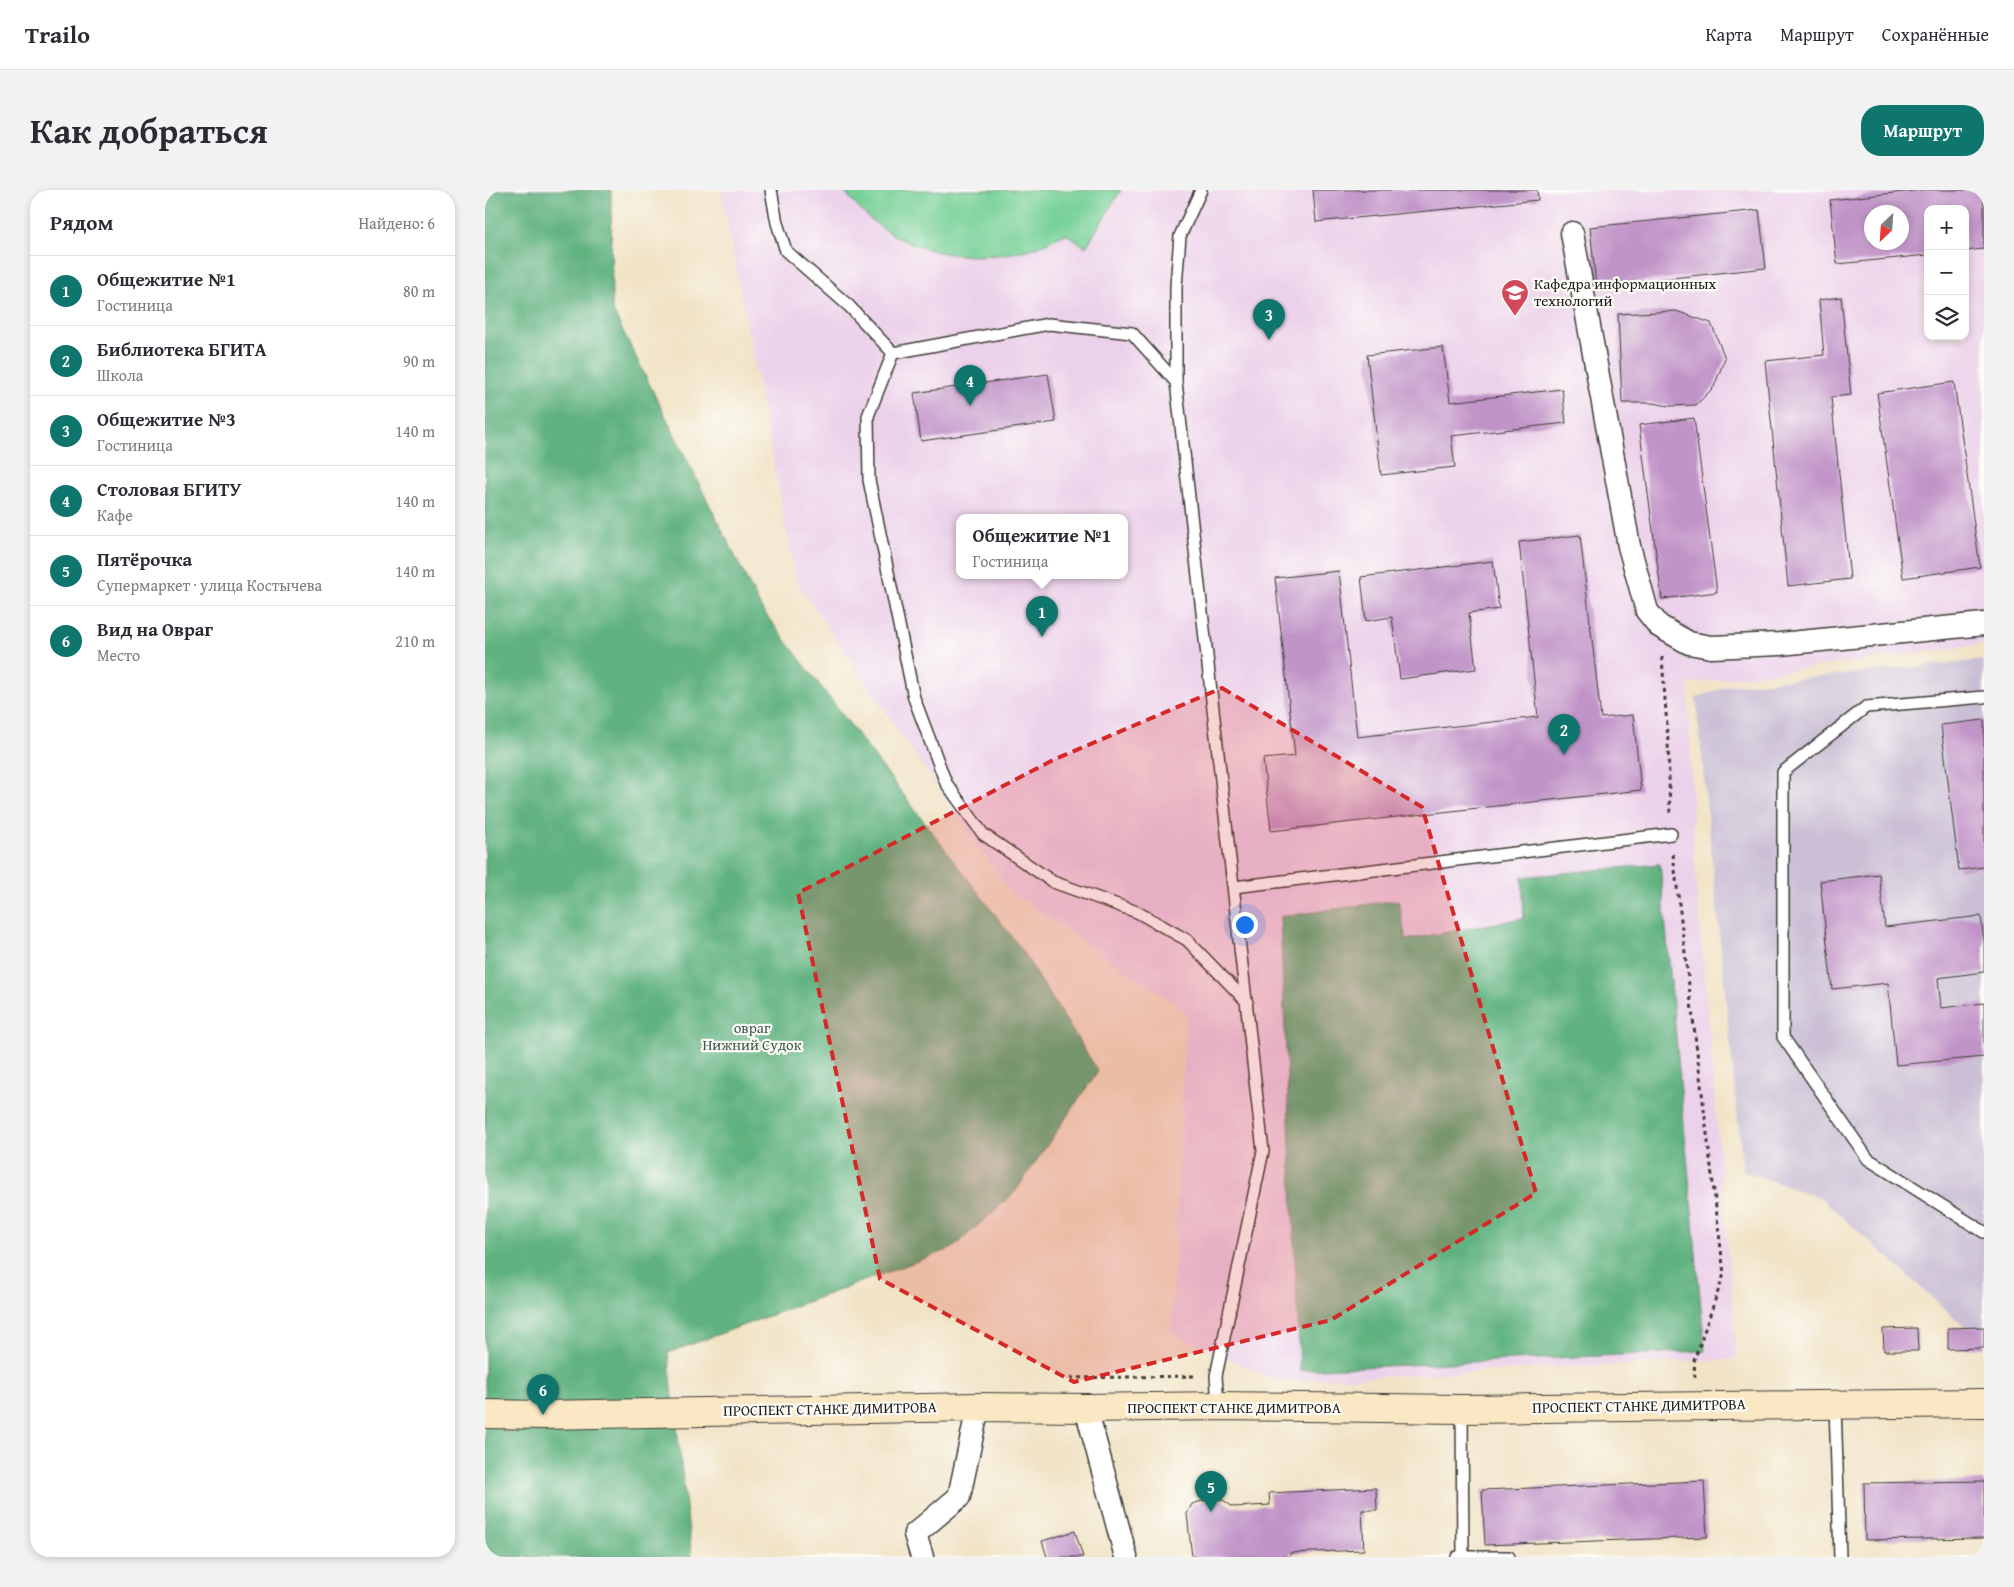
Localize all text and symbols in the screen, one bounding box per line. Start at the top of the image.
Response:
text: Trailo [25,17,90,52]
text: Карта [1706,21,1752,48]
text: Маршрут [1780,21,1854,48]
text: Сохранённые [1882,21,1989,48]
text: Как добраться [30,105,268,156]
button: Маршрут [1861,105,1984,156]
north arrow [1864,205,1909,250]
map controls [1924,205,1969,340]
button: + [1924,205,1969,250]
text: Рядом [50,207,113,238]
text: Найдено: 6 [358,211,435,235]
button: − [1924,250,1969,295]
text: Общежитие №1 [97,265,236,293]
place label: Кафедра информационных технологий [1534,273,1716,311]
school or university icon: Кафедра информационных технологий [1500,278,1530,317]
text: 1 [62,279,70,303]
text: 80 m [403,279,435,303]
text: Гостиница [97,293,173,317]
button: layers [1924,295,1969,340]
pin: 3 [1253,299,1285,340]
text: Библиотека БГИТА [97,335,267,363]
text: 2 [62,349,70,373]
text: 90 m [403,349,435,373]
text: Школа [97,363,143,387]
pin: 4 [954,365,986,406]
text: Общежитие №3 [97,405,236,433]
text: 3 [62,419,70,443]
text: 140 m [395,419,435,443]
text: Гостиница [97,433,173,457]
text: Столовая БГИТУ [97,475,241,503]
text: 4 [62,489,70,513]
text: 140 m [395,489,435,513]
text: Кафе [97,503,133,527]
popup [956,514,1128,579]
text: Общежитие №1 [973,521,1111,549]
text: Пятёрочка [97,545,192,573]
text: Гостиница [973,549,1048,573]
text: 5 [62,559,70,583]
text: 140 m [395,559,435,583]
text: Супермаркет · улица Костычева [97,573,322,597]
pin: 1 [1026,596,1058,637]
text: Вид на Овраг [97,615,213,643]
text: 6 [62,629,70,653]
text: 210 m [395,629,435,653]
text: Место [97,643,140,667]
pin: 2 [1548,714,1580,755]
your location [1232,912,1258,938]
park label: овраг Нижний Судок [702,1017,802,1055]
pin: 6 [527,1374,559,1415]
street label: ПРОСПЕКТ СТАНКЕ ДИМИТРОВА [1532,1393,1746,1418]
street label: ПРОСПЕКТ СТАНКЕ ДИМИТРОВА [723,1396,937,1421]
street label: ПРОСПЕКТ СТАНКЕ ДИМИТРОВА [1127,1397,1341,1418]
pin: 5 [1195,1471,1227,1512]

